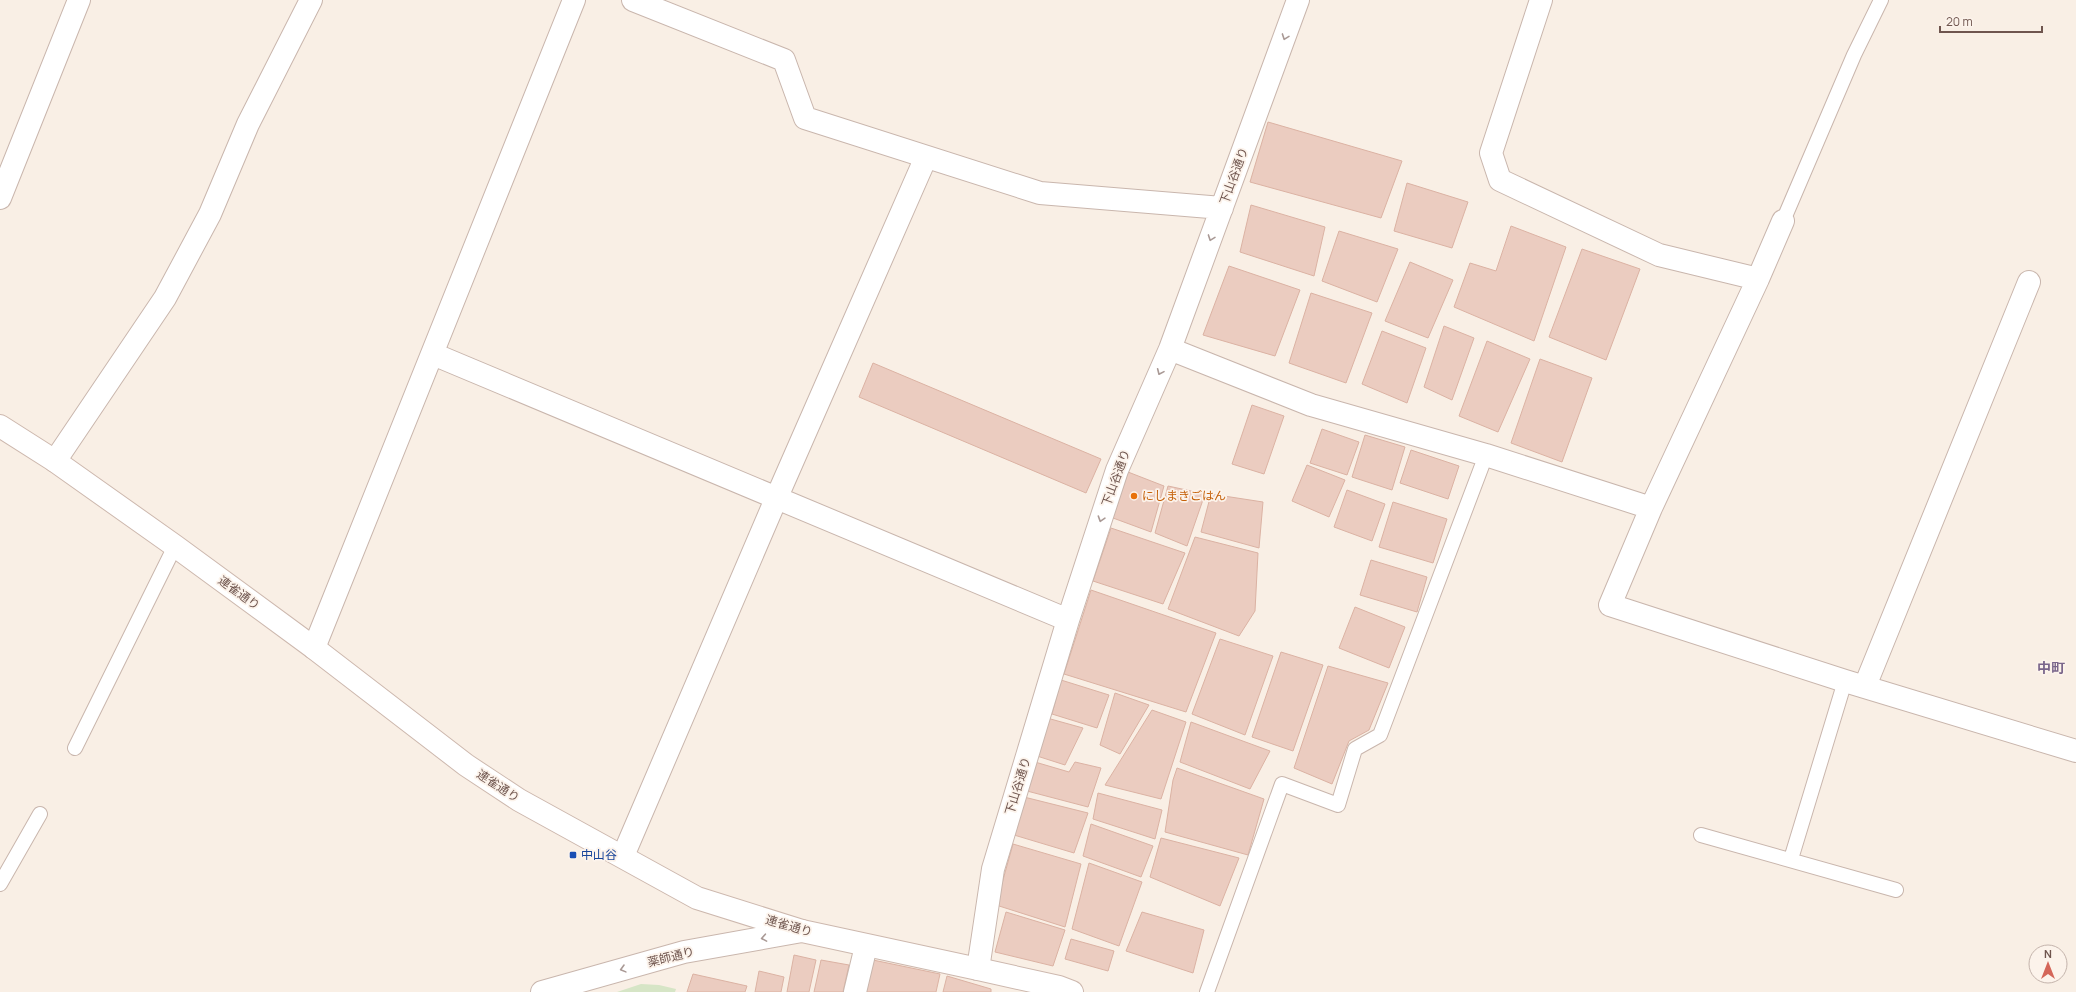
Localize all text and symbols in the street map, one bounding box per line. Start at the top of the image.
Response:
scale bar [1940,8,2042,34]
text: 20 m [1946,13,1973,30]
one-way arrow [1281,33,1289,40]
street label: 下山谷通り [1215,145,1252,207]
one-way arrow [1207,234,1216,241]
one-way arrow [1157,368,1165,376]
street label: 下山谷通り [1097,447,1134,509]
place label: にしまきごはん [1142,487,1226,504]
marker: にしまきごはん [1129,491,1139,501]
one-way arrow [1097,515,1106,522]
street label: 連雀通り [215,572,264,614]
district label: 中町 [2037,658,2065,677]
street label: 下山谷通り [1001,755,1034,817]
street label: 連雀通り [474,765,523,806]
place label: 中山谷 [581,846,617,863]
marker: 中山谷 [568,850,578,860]
street label: 連雀通り [764,911,815,940]
one-way arrow [761,933,767,942]
street label: 薬師通り [646,942,696,971]
north arrow [2028,944,2068,984]
text: N [2044,946,2052,961]
one-way arrow [620,964,627,972]

